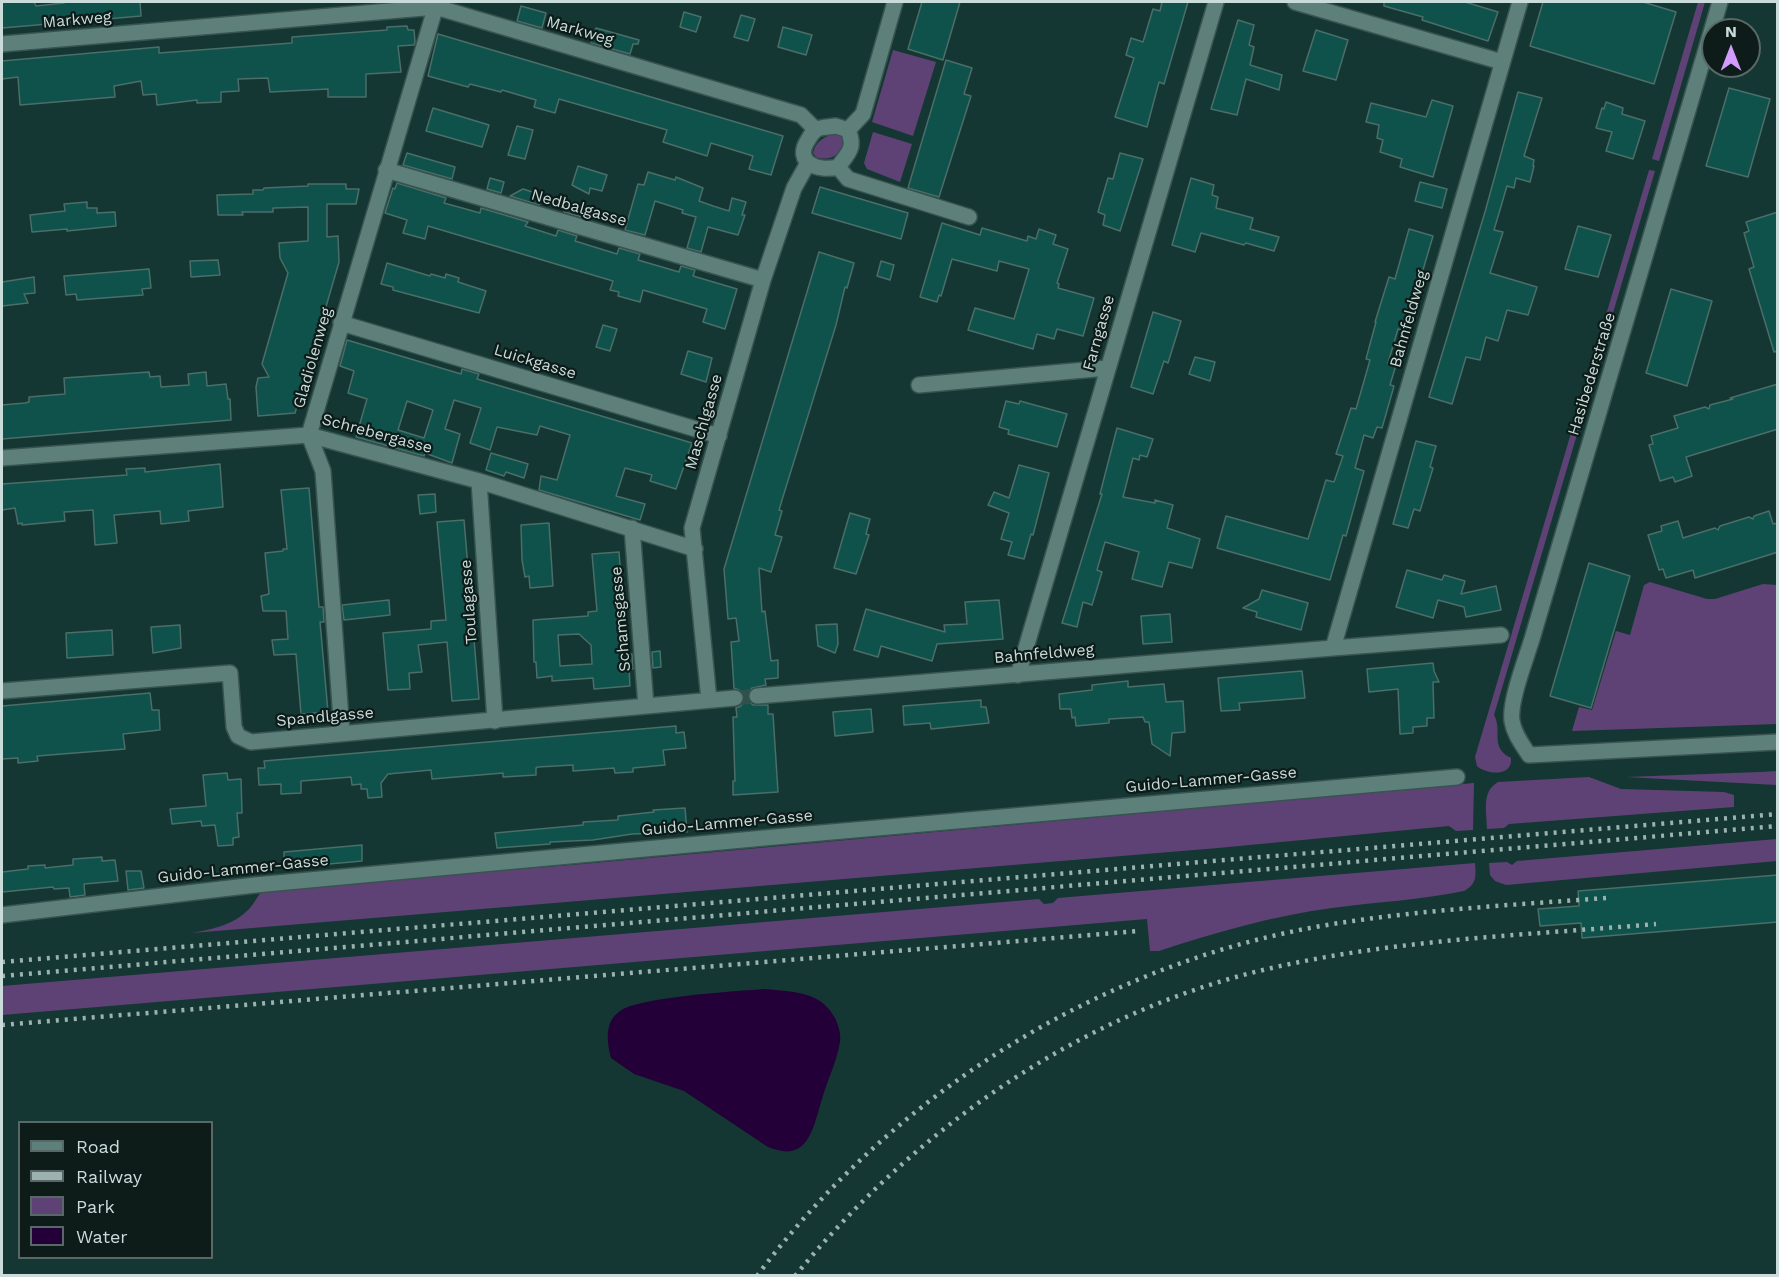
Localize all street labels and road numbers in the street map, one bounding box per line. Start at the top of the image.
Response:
street label: Markweg [42,7,112,33]
street label: Markweg [544,12,616,50]
street label: Nedbalgasse [529,185,629,231]
street label: Bahnfeldweg [1386,268,1432,370]
street label: Farngasse [1079,293,1119,373]
street label: Gladiolenweg [289,305,337,411]
street label: Hasibederstraße [1564,310,1620,438]
street label: Luickgasse [491,340,579,384]
street label: Maschlgasse [681,372,727,472]
street label: Schrebergasse [320,410,434,458]
street label: Toulagasse [456,559,482,645]
street label: Schamsgasse [607,566,635,672]
street label: Bahnfeldweg [993,640,1095,668]
street label: Spandlgasse [275,703,375,731]
street label: Guido-Lammer-Gasse [1124,763,1298,797]
street label: Guido-Lammer-Gasse [640,806,814,840]
street label: Guido-Lammer-Gasse [156,850,330,888]

